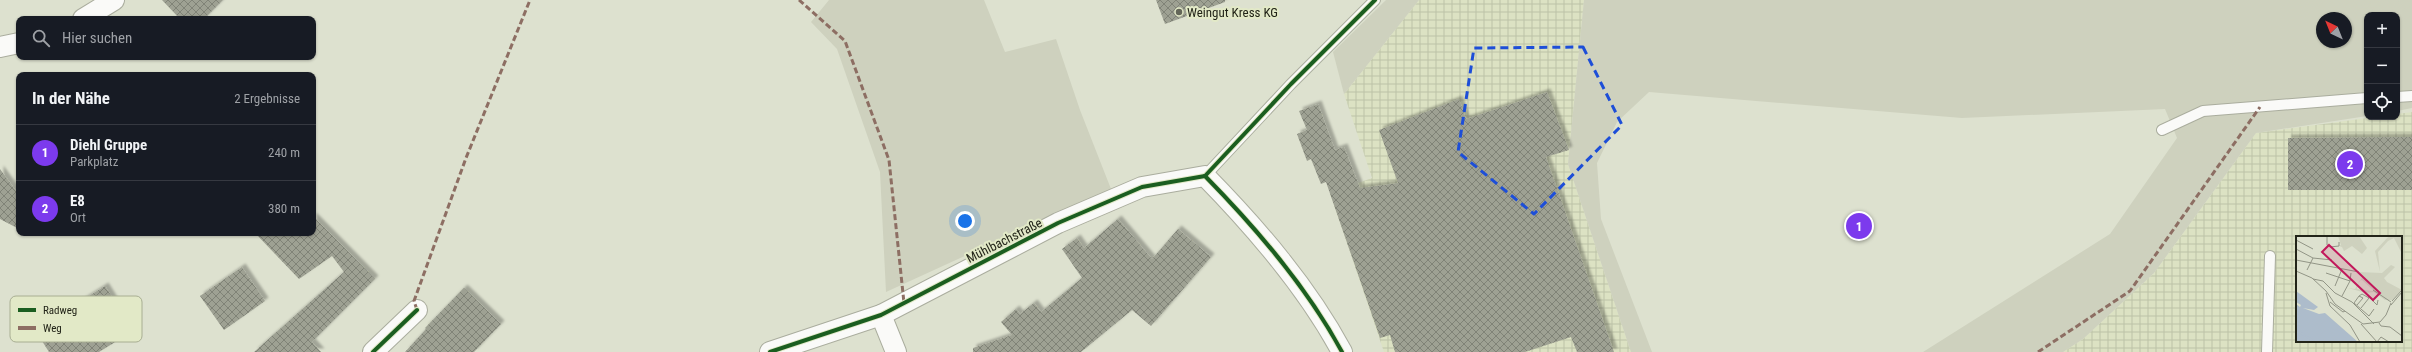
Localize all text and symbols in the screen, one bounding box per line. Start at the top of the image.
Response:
place label: Weingut Kress KG [1187,5,1278,20]
marker: Weingut Kress KG [1174,7,1184,17]
north arrow [2316,12,2352,48]
map controls [2364,12,2400,120]
button: + [2364,12,2400,48]
search box [16,16,316,60]
icon: search [30,27,52,49]
text: Hier suchen [62,29,132,47]
button: − [2364,48,2400,84]
button: locate [2364,84,2400,120]
text: In der Nähe [32,88,110,108]
text: 2 Ergebnisse [234,91,300,106]
text: Diehl Gruppe [70,136,147,154]
text: 1 [42,145,48,160]
text: 240 m [268,145,300,160]
pin: 2 [2337,149,2363,179]
text: Parkplatz [70,154,118,169]
text: E8 [70,192,85,210]
text: 2 [42,201,48,216]
text: 380 m [268,201,300,216]
text: Ort [70,210,86,225]
your location [955,211,975,231]
pin: 1 [1846,211,1872,241]
street label: Mühlbachstraße [964,215,1045,266]
inset map [2296,236,2402,342]
legend [10,296,142,342]
text: Radweg [43,304,77,317]
text: Weg [43,322,62,335]

